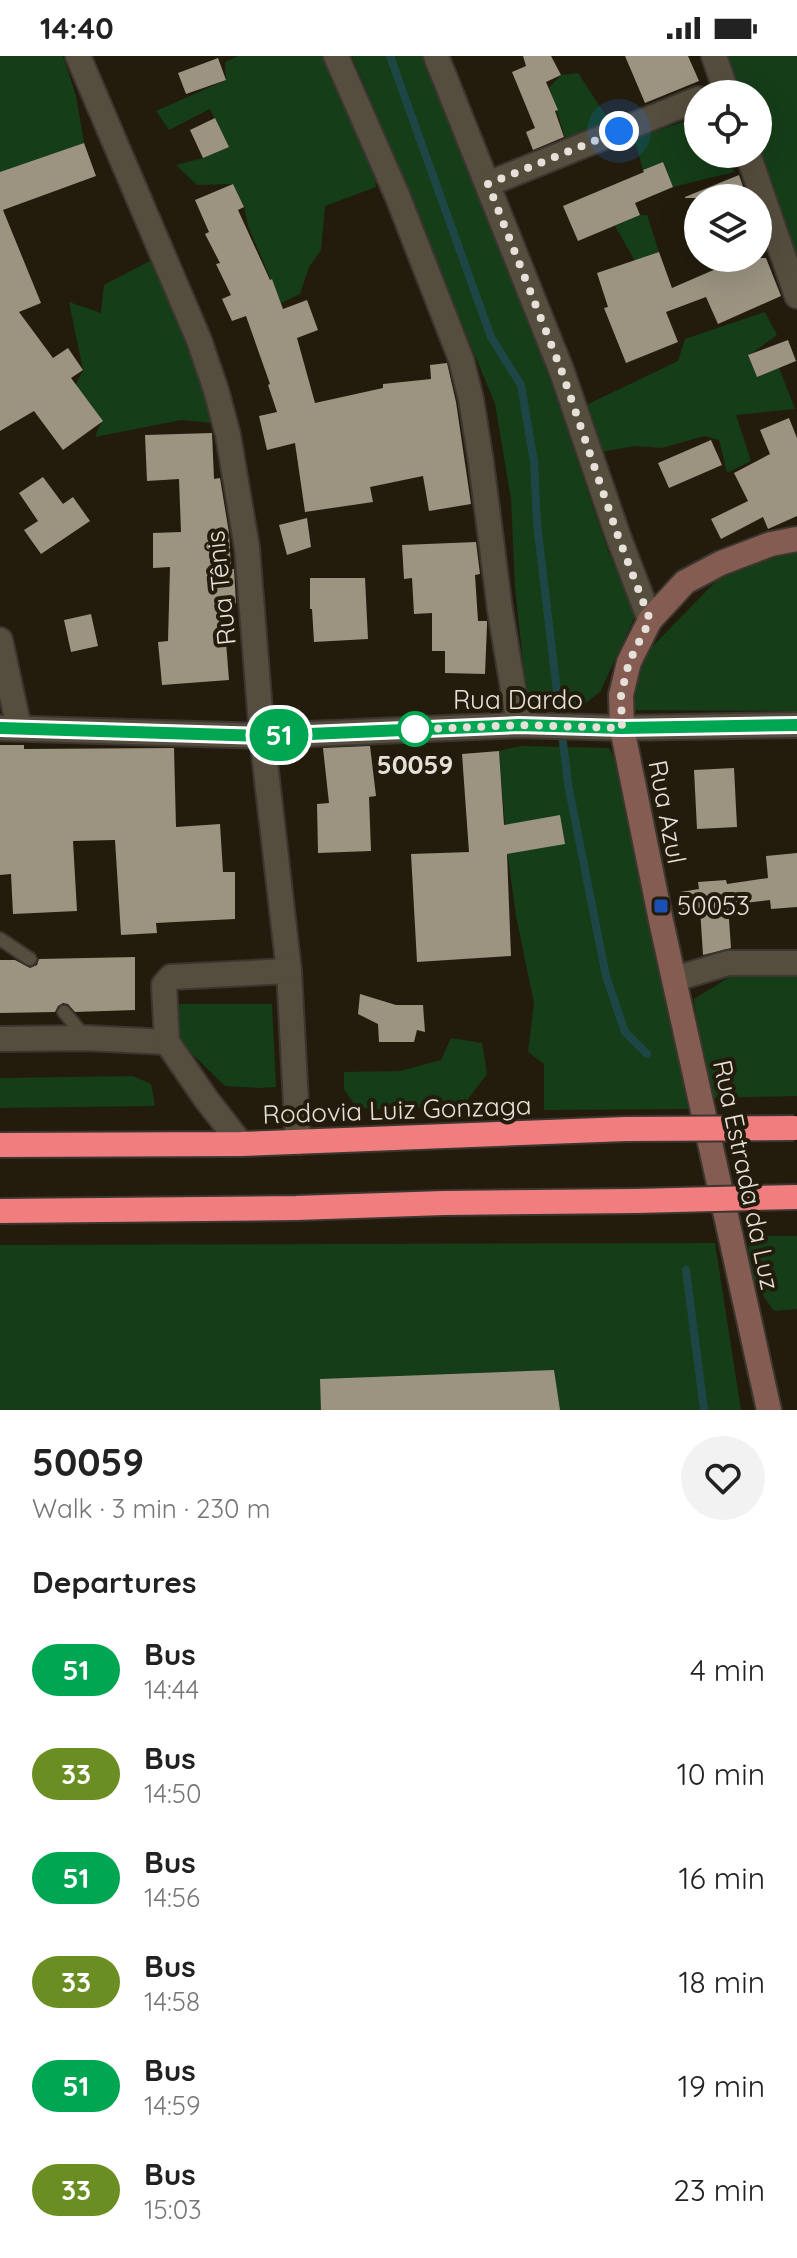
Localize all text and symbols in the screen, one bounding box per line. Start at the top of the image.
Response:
text: 14:40 [40,9,114,47]
map controls [684,80,772,272]
button: locate [684,80,772,168]
your location [599,111,639,151]
button: layers [684,184,772,272]
street label: Rua Tênis [198,529,243,647]
street label: Rua Dardo [453,683,583,716]
line badge: 51 [243,709,315,761]
marker: 50059 [398,712,432,746]
text: 51 [265,717,293,752]
place label: 50059 [377,748,453,781]
street label: Rua Azul [641,757,694,867]
place label: 50053 [677,889,750,922]
marker: 50053 [652,897,670,915]
street label: Rua Estrada da Luz [706,1057,787,1293]
street label: Rodovia Luiz Gonzaga [262,1088,532,1131]
button: heart [681,1436,765,1520]
text: 50059 [32,1438,144,1486]
text: Walk · 3 min · 230 m [32,1492,270,1525]
text: Departures [32,1563,197,1601]
text: Bus [144,1635,196,1673]
text: 4 min [690,1651,765,1689]
text: 51 [62,1652,90,1687]
text: 14:44 [144,1673,199,1706]
text: Bus [144,1739,196,1777]
text: 10 min [677,1755,765,1793]
text: 33 [61,1756,91,1791]
text: 14:50 [144,1777,201,1810]
text: Bus [144,1843,196,1881]
text: 16 min [678,1859,765,1897]
text: 51 [62,1860,90,1895]
text: 14:56 [144,1881,200,1914]
text: Bus [144,1947,196,1985]
text: 18 min [678,1963,765,2001]
text: 33 [61,1964,91,1999]
text: 14:58 [144,1985,200,2018]
text: Bus [144,2051,196,2089]
text: 19 min [678,2067,765,2105]
text: 51 [62,2068,90,2103]
text: 14:59 [144,2089,200,2122]
text: Bus [144,2155,196,2193]
text: 23 min [673,2171,765,2209]
text: 33 [61,2172,91,2207]
text: 15:03 [144,2193,202,2226]

